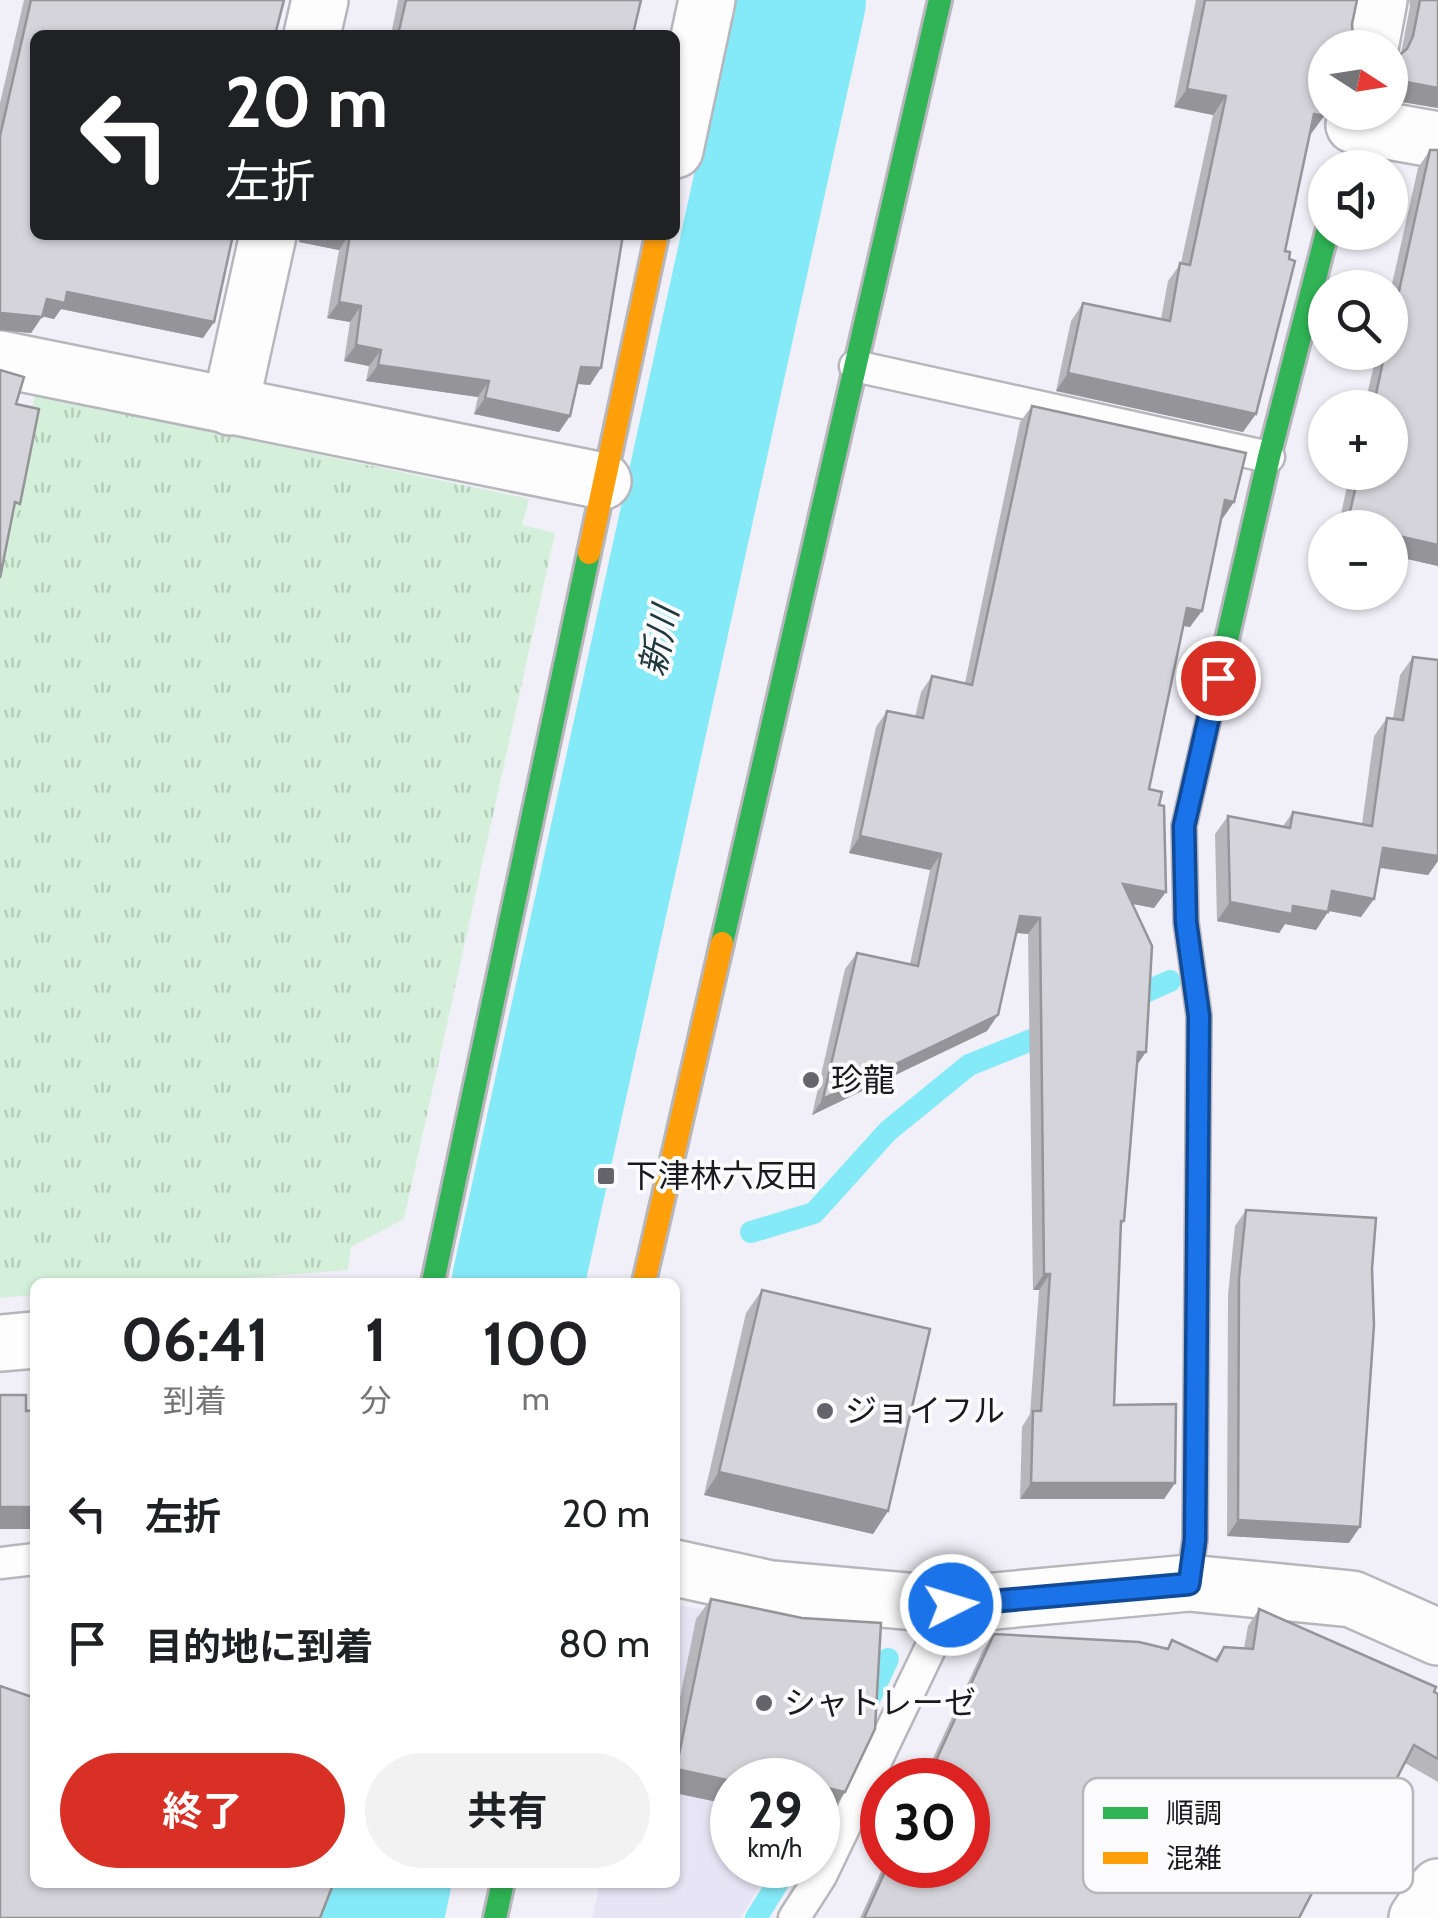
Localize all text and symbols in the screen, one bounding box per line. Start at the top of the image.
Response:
north arrow [1308,30,1408,130]
map controls [1308,30,1408,610]
text: 20 m [225,59,388,145]
icon: left [60,70,190,200]
button: sound [1308,150,1408,250]
text: 左折 [225,154,315,208]
button: search [1308,270,1408,370]
button: + [1308,390,1408,490]
button: − [1308,510,1408,610]
water label: 新川 [630,598,688,680]
pin [1176,636,1261,721]
icon: arrive [1191,651,1246,706]
place label: 珍龍 [831,1060,895,1099]
marker: 珍龍 [800,1069,822,1091]
place label: 下津林六反田 [626,1156,818,1195]
marker: 下津林六反田 [595,1165,617,1187]
text: 06:41 [121,1303,269,1376]
text: 1 [365,1303,387,1376]
text: 100 [482,1307,589,1380]
text: m [522,1379,550,1418]
text: 到着 [163,1381,227,1420]
text: 分 [360,1381,392,1420]
place label: ジョイフル [845,1391,1005,1430]
marker: ジョイフル [814,1400,836,1422]
icon: left [60,1486,115,1541]
text: 20 m [562,1490,650,1537]
text: 左折 [145,1493,221,1540]
position arrow [899,1553,1003,1657]
icon: arrive [60,1616,115,1671]
text: 80 m [559,1620,650,1667]
text: 目的地に到着 [145,1623,373,1670]
place label: シャトレーゼ [784,1683,976,1722]
marker: シャトレーゼ [753,1692,775,1714]
button: 終了 [60,1753,345,1868]
button: 共有 [365,1753,650,1868]
speed limit sign: 30 [860,1758,990,1888]
legend [1083,1778,1413,1893]
text: 29 [748,1780,802,1841]
text: 順調 [1166,1796,1222,1830]
text: km/h [748,1833,802,1863]
text: 混雑 [1166,1841,1222,1875]

